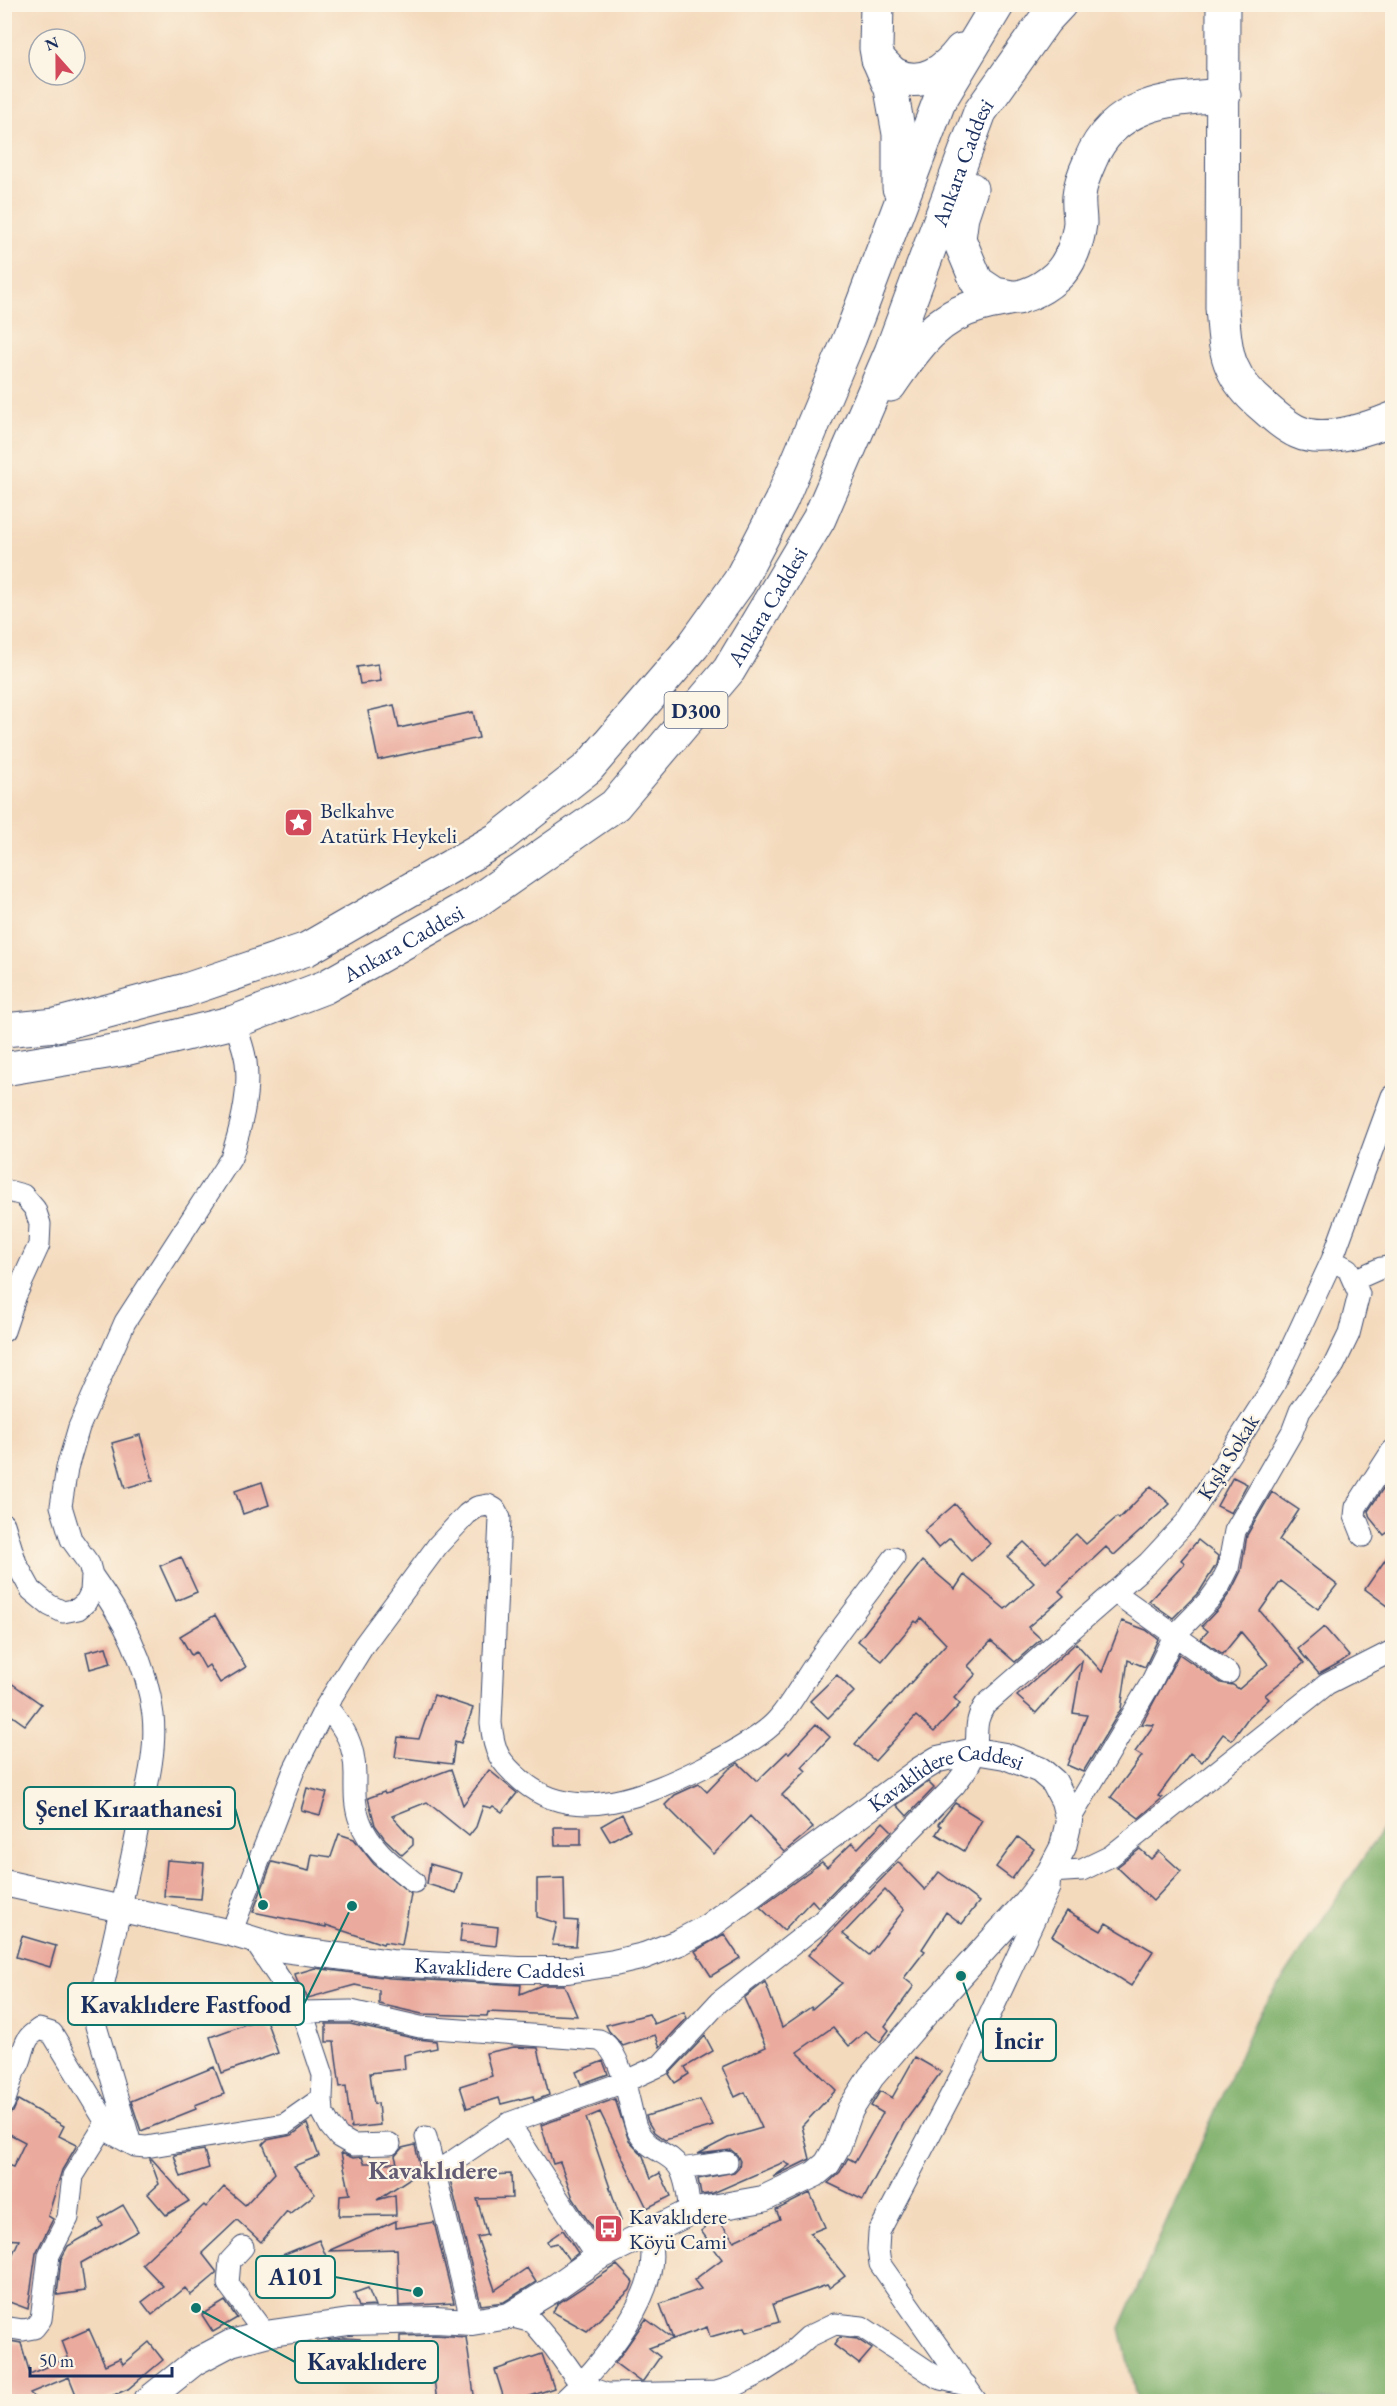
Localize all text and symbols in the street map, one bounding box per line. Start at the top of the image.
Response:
north arrow [27,27,87,87]
text: N [42,31,62,56]
street label: Ankara Caddesi [924,92,1000,231]
street label: Ankara Caddesi [720,541,814,672]
road number: D300 [664,692,728,728]
place label: Belkahve Atatürk Heykeli [319,796,457,850]
place icon: Belkahve Atatürk Heykeli [283,807,315,839]
street label: Ankara Caddesi [337,897,469,989]
street label: Kışla Sokak [1190,1408,1266,1505]
street label: Kavaklidere Caddesi [862,1736,1028,1818]
callout: Şenel Kıraathanesi [24,1787,235,1829]
text: Şenel Kıraathanesi [36,1793,222,1825]
street label: Kavaklidere Caddesi [413,1950,586,1985]
callout: Kavaklıdere Fastfood [68,1983,304,2025]
text: Kavaklıdere Fastfood [80,1989,292,2020]
callout: İncir [983,2019,1056,2061]
text: İncir [994,2025,1044,2056]
district label: Kavaklıdere [368,2153,498,2187]
place label: Kavaklıdere Köyü Cami [629,2202,727,2256]
bus stop icon: Kavaklıdere Köyü Cami [592,2213,624,2245]
callout: A101 [256,2256,335,2298]
text: A101 [267,2261,324,2292]
scale bar [30,2340,172,2378]
callout: Kavaklıdere [295,2341,438,2383]
text: Kavaklıdere [307,2346,427,2377]
text: 50 m [39,2349,74,2372]

